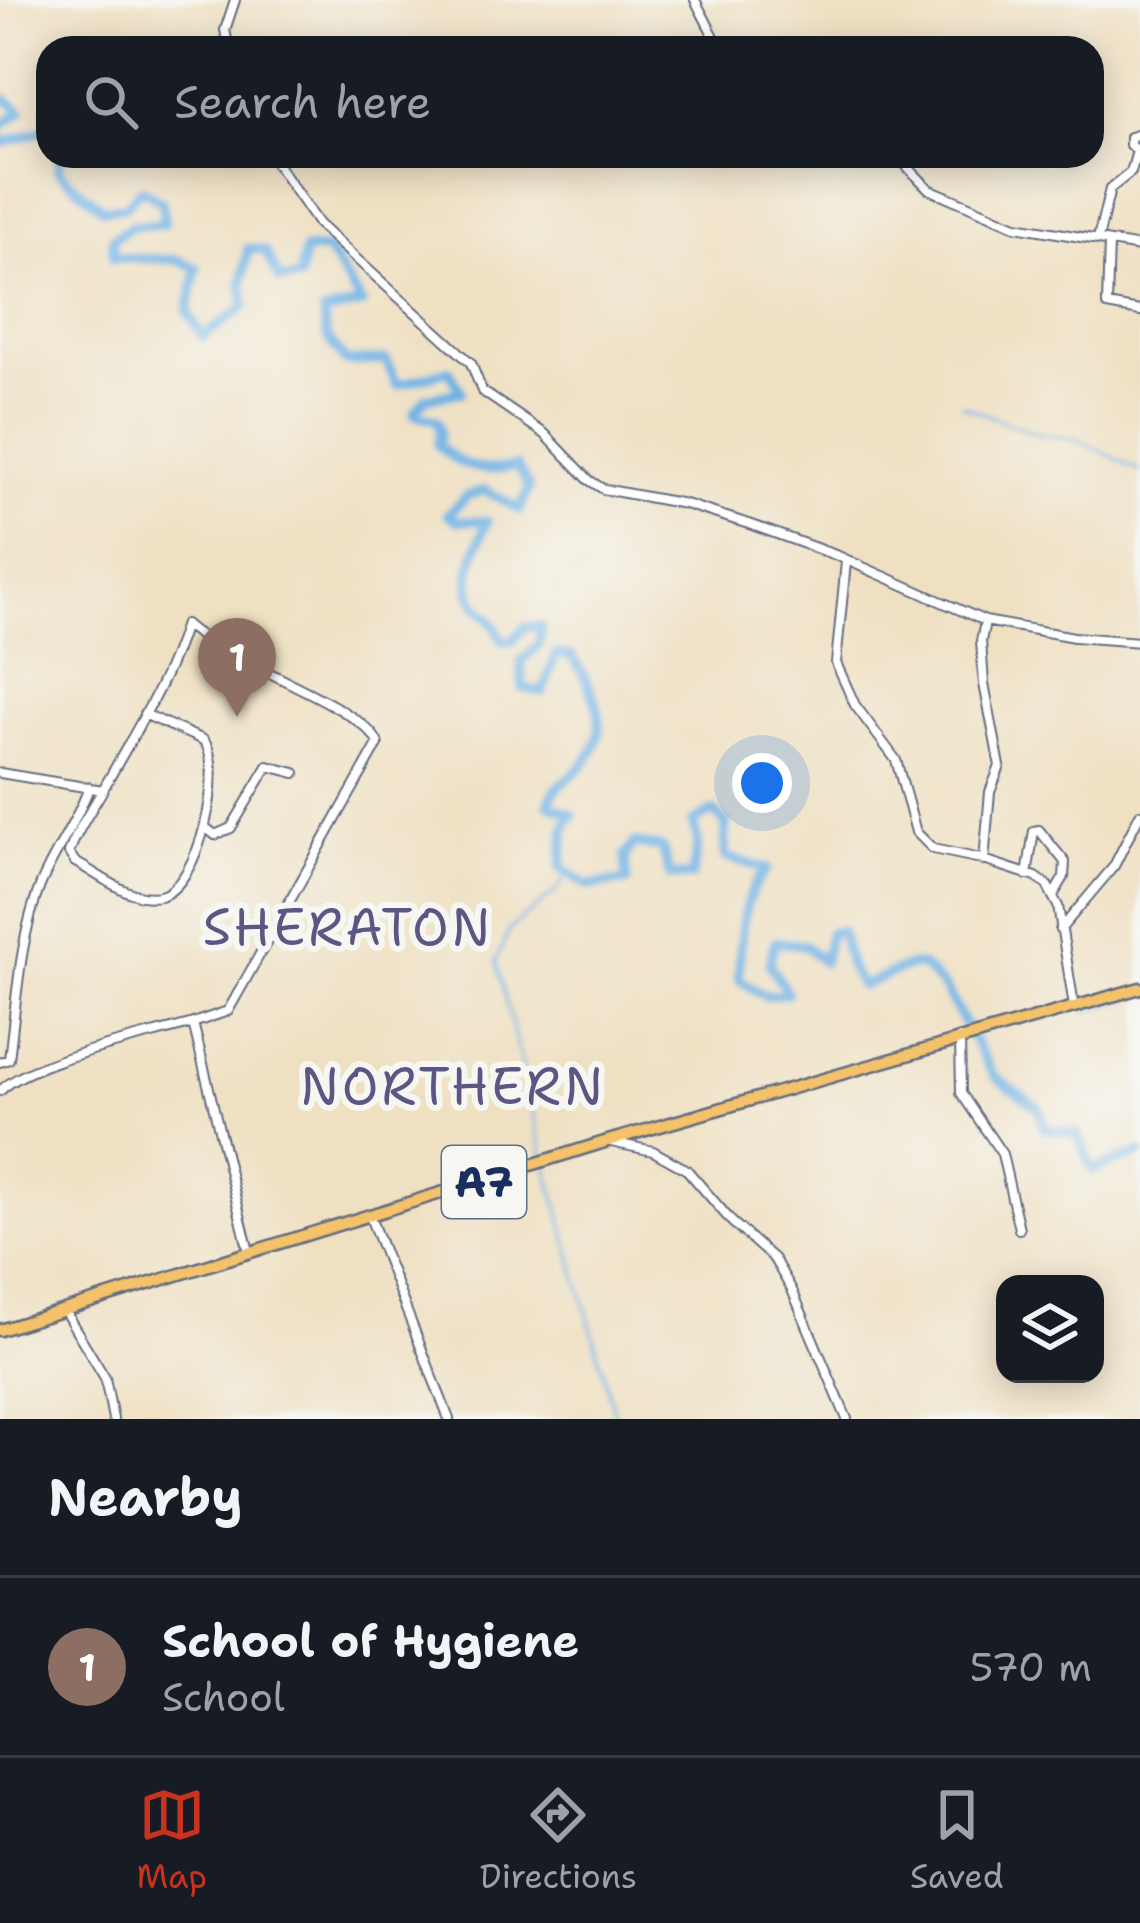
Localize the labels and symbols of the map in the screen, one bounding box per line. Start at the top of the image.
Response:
pin: 1 [198,618,276,717]
your location [732,753,792,813]
district label: SHERATON [203,893,493,961]
district label: NORTHERN [300,1052,606,1120]
road number: A7 [442,1146,526,1218]

